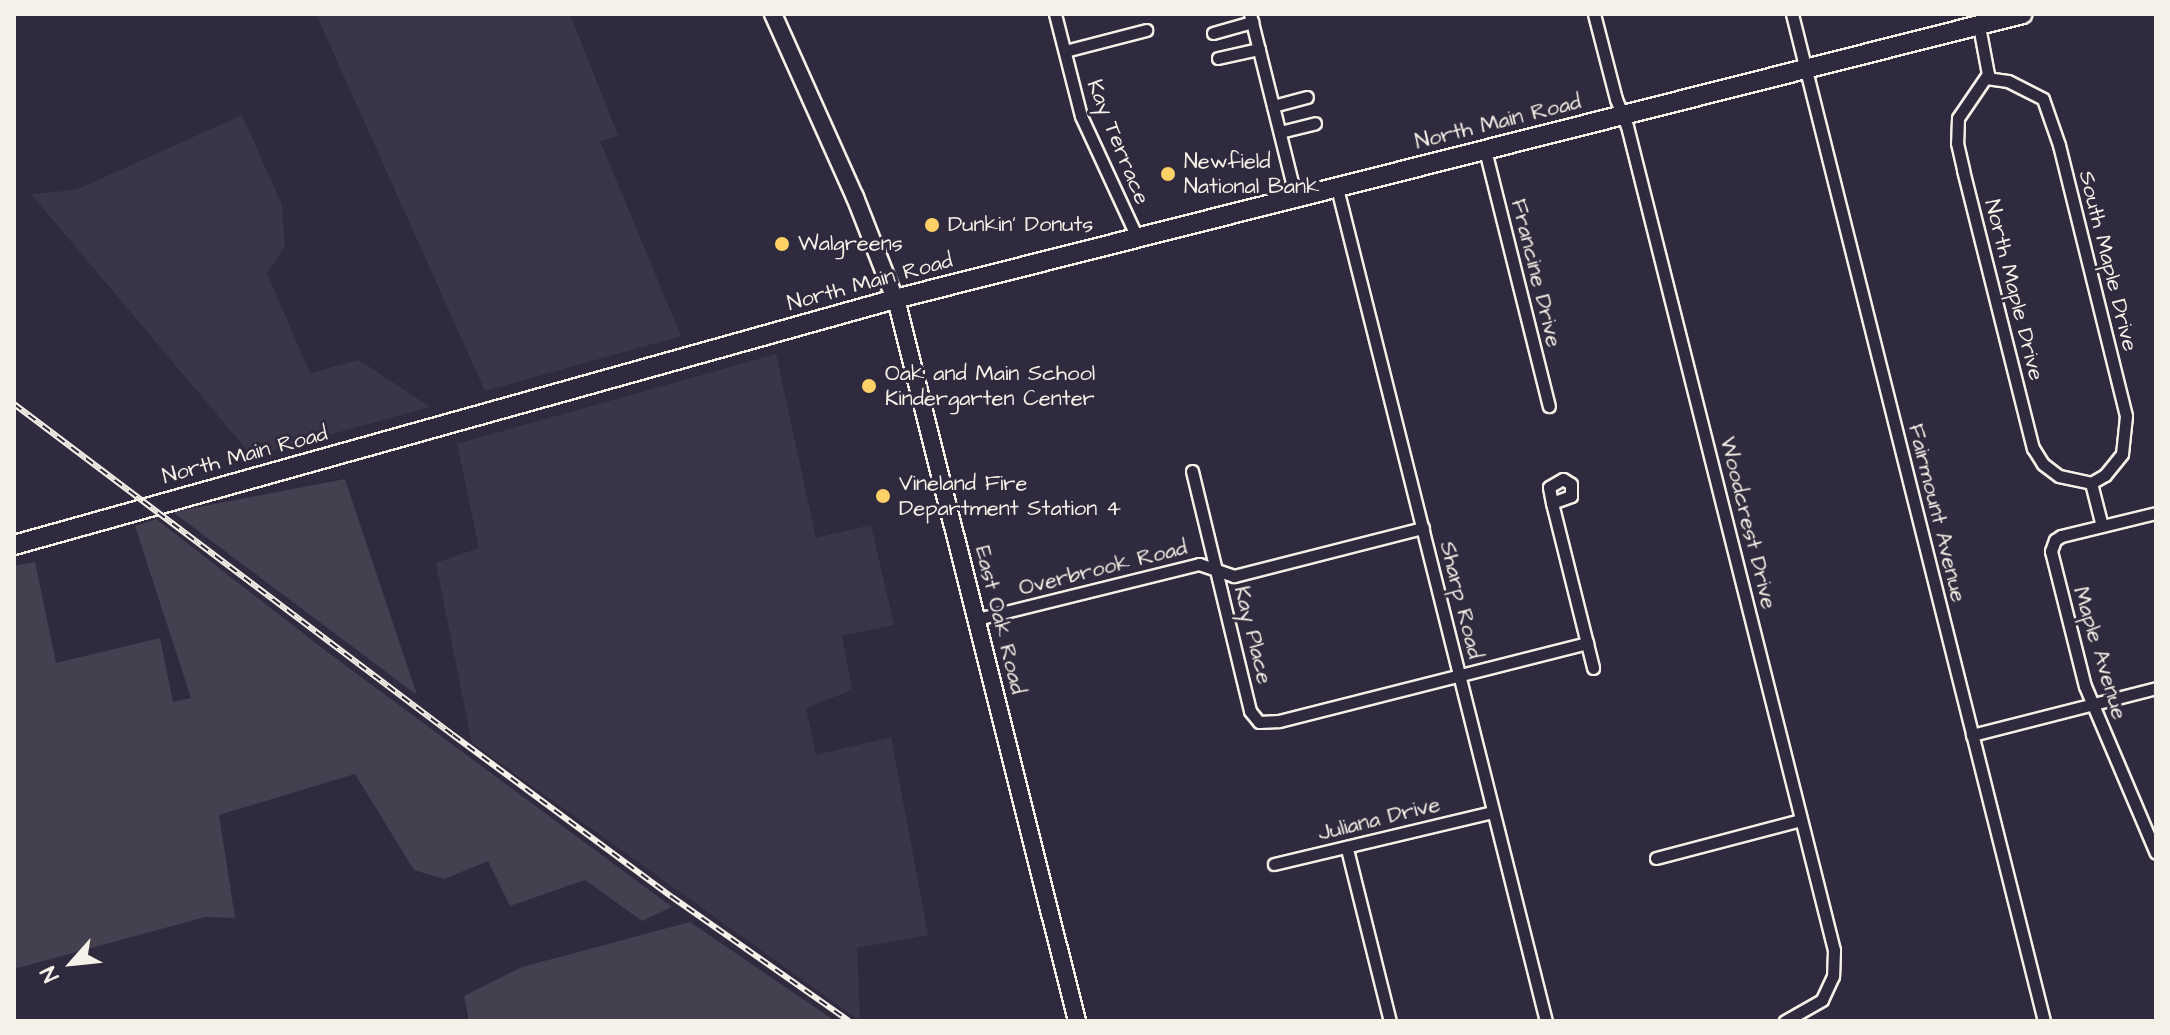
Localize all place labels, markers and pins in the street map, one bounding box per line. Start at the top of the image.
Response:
place label: Newfield National Bank [1184,148,1319,200]
marker: Newfield National Bank [1159,165,1177,183]
place label: Dunkin' Donuts [948,212,1093,238]
marker: Dunkin' Donuts [923,216,941,234]
place label: Walgreens [798,231,903,257]
marker: Walgreens [773,235,791,253]
place label: Oak and Main School Kindergarten Center [885,360,1095,412]
marker: Oak and Main School Kindergarten Center [860,377,878,395]
place label: Vineland Fire Department Station 4 [899,470,1121,522]
marker: Vineland Fire Department Station 4 [874,487,892,505]

